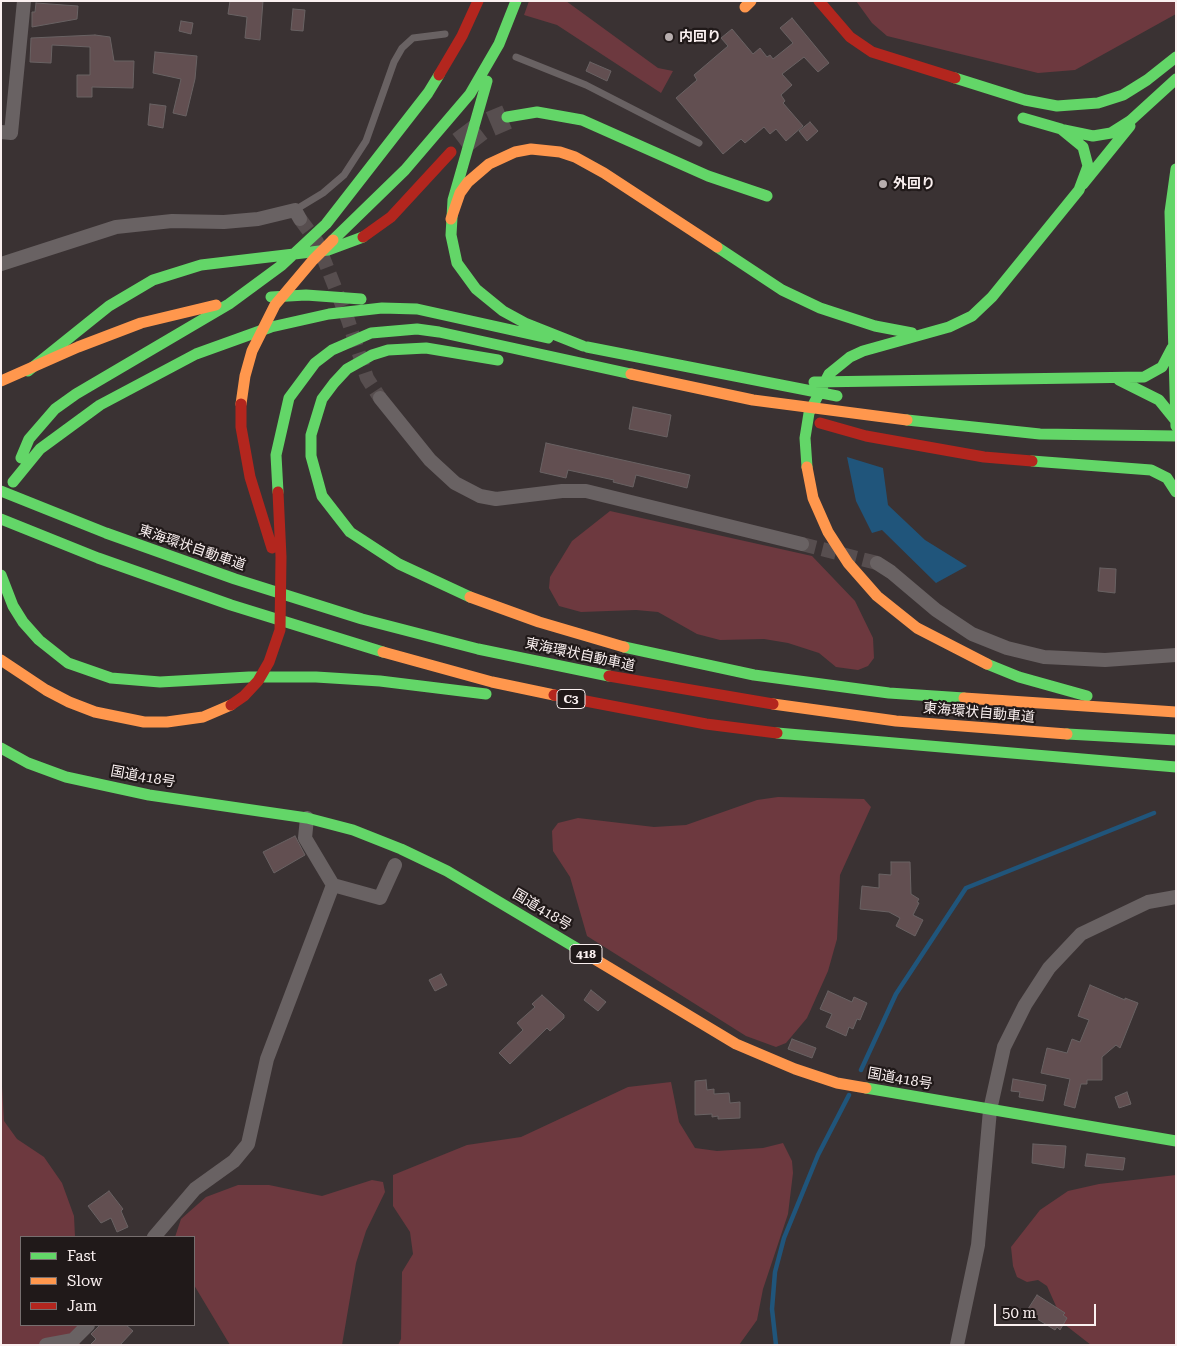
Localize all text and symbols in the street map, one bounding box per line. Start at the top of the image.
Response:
place label: 内回り [679,29,721,45]
marker: 内回り [663,31,675,43]
place label: 外回り [893,176,935,192]
marker: 外回り [877,178,889,190]
street label: 東海環状自動車道 [136,522,248,574]
street label: 東海環状自動車道 [523,635,637,675]
road number: C3 [557,690,585,709]
street label: 東海環状自動車道 [922,700,1036,726]
street label: 国道418号 [109,763,177,791]
street label: 国道418号 [510,886,574,934]
road number: 418 [570,944,602,964]
street label: 国道418号 [866,1065,934,1093]
legend [20,1236,195,1326]
text: Fast [67,1247,96,1265]
text: Slow [67,1272,102,1290]
scale bar [997,1294,1100,1326]
text: Jam [67,1297,97,1315]
text: 50 m [1002,1304,1036,1322]

